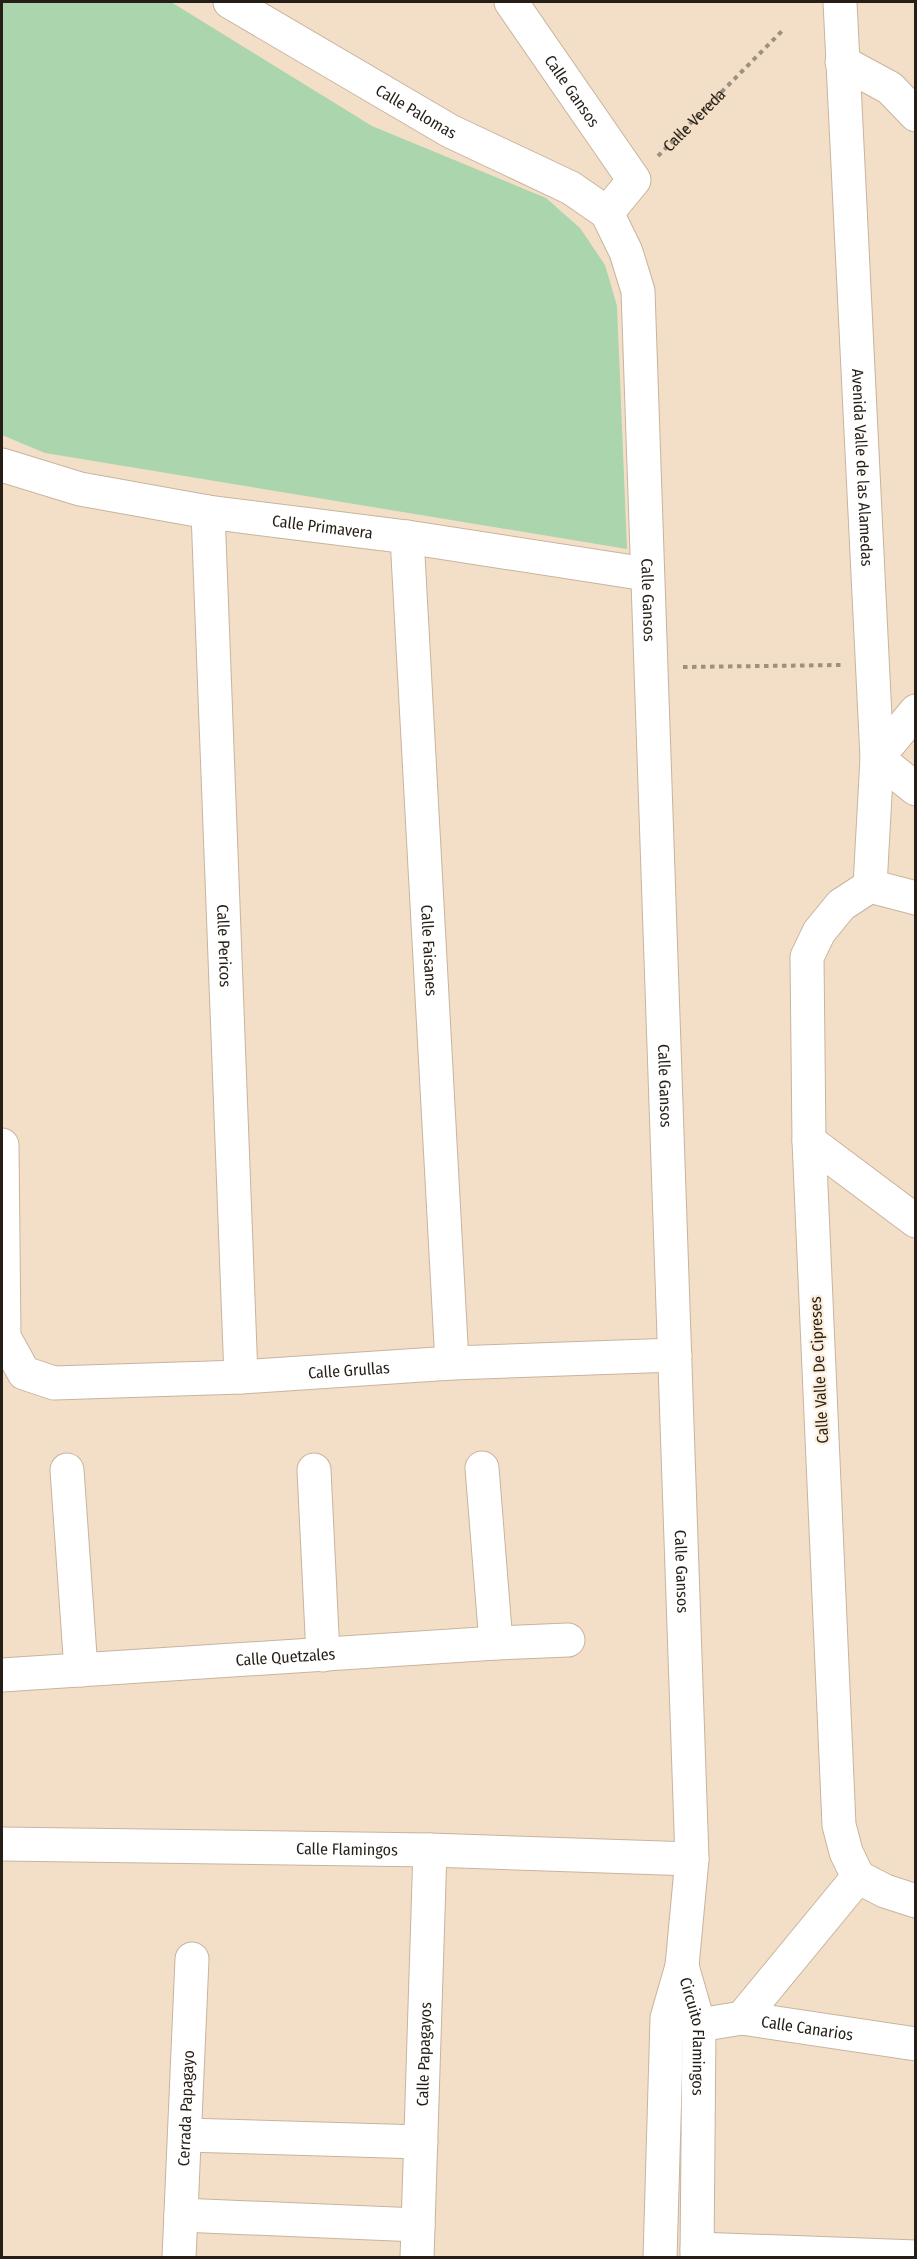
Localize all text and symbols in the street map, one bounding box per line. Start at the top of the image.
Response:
street label: Calle Gansos [541,51,604,131]
street label: Calle Palomas [373,80,460,142]
street label: Calle Vereda [659,84,729,155]
street label: Avenida Valle de las Alamedas [848,368,877,567]
street label: Calle Primavera [271,511,374,542]
street label: Calle Gansos [638,558,660,642]
street label: Calle Pericos [213,904,236,988]
street label: Calle Faisanes [418,904,442,997]
street label: Calle Gansos [654,1044,676,1128]
street label: Calle Valle De Cipreses [806,1296,832,1444]
street label: Calle Grullas [307,1358,390,1382]
street label: Calle Gansos [671,1529,693,1614]
street label: Calle Quetzales [235,1644,336,1669]
street label: Calle Flamingos [296,1839,398,1859]
street label: Circuito Flamingos [676,1975,708,2096]
street label: Calle Papagayos [412,2001,435,2107]
street label: Calle Canarios [760,2012,855,2044]
street label: Cerrada Papagayo [174,2050,198,2167]

